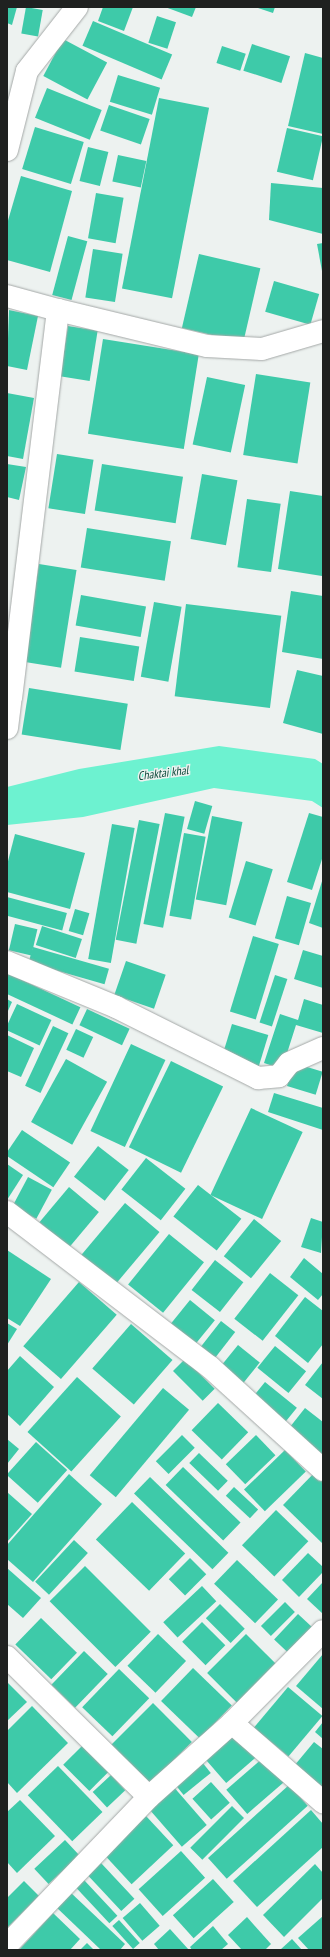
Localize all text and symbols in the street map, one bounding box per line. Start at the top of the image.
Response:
water label: Chaktai khal [137,763,189,783]

